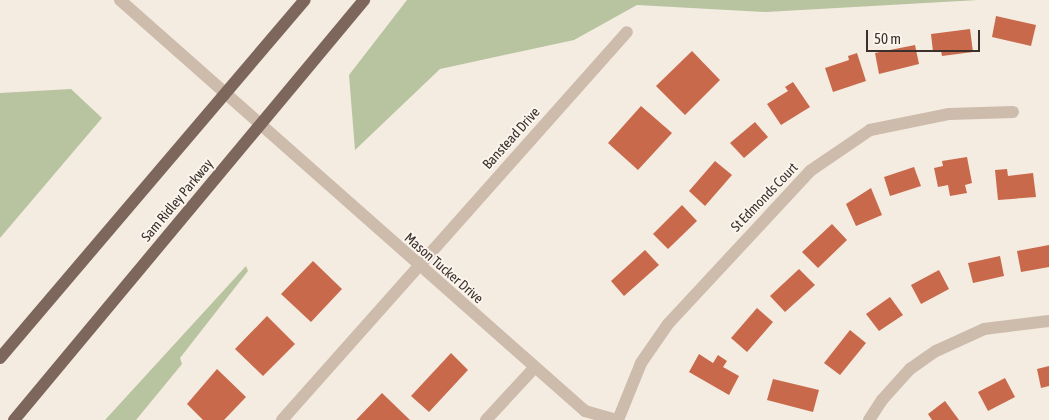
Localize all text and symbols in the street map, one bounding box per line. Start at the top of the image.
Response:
scale bar [869,20,983,52]
text: 50 m [874,30,901,47]
street label: Banstead Drive [479,104,543,172]
street label: Sam Ridley Parkway [138,155,216,245]
street label: St Edmonds Court [727,159,801,235]
street label: Mason Tucker Drive [401,229,487,307]

